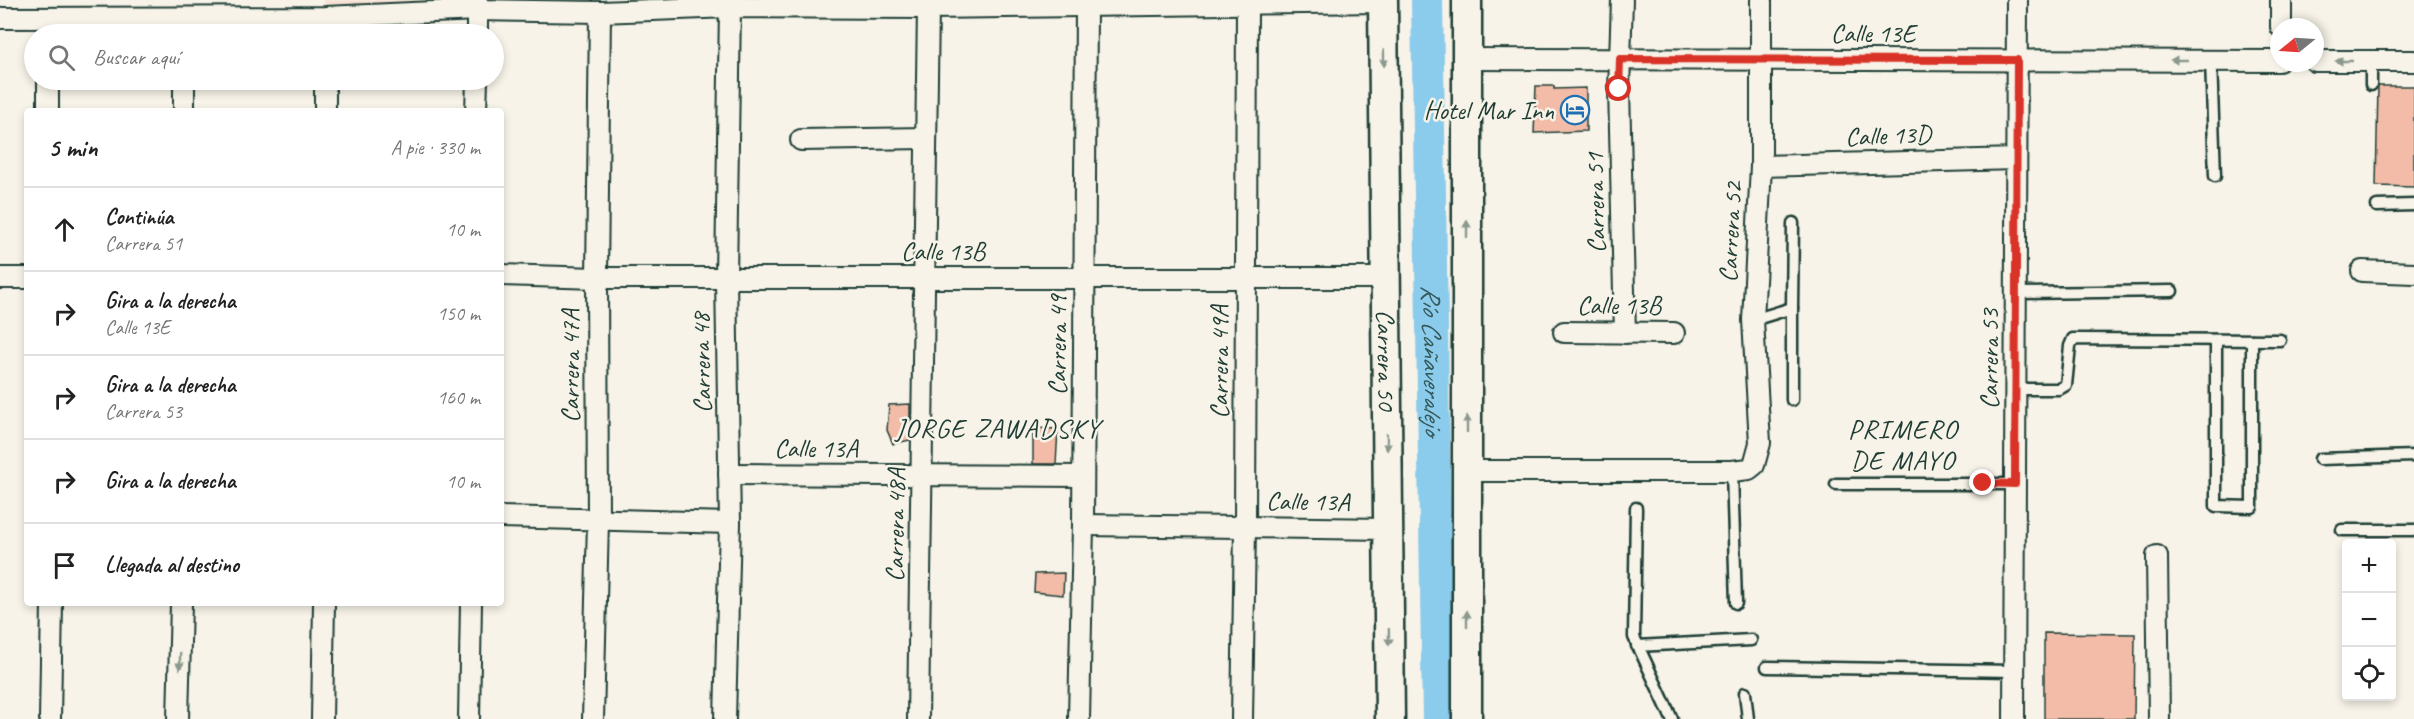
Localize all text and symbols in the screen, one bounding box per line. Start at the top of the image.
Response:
street label: Calle 13E [1831,17,1918,50]
north arrow [2270,18,2324,72]
search box [24,24,504,90]
icon: search [45,41,78,74]
text: Buscar aquí [93,43,179,71]
one-way arrow [1379,49,1389,68]
one-way arrow [2169,55,2188,65]
one-way arrow [2334,56,2353,66]
route start [1605,75,1631,101]
place label: Hotel Mar Inn [1424,94,1554,127]
hotel icon: Hotel Mar Inn [1559,94,1591,126]
street label: Calle 13D [1845,117,1933,153]
text: 5 min [48,131,97,164]
text: A pie · 330 m [391,135,480,160]
street label: Carrera 51 [1578,151,1613,254]
street label: Carrera 52 [1711,179,1750,283]
text: Continúa [105,203,173,231]
icon: ahead [48,213,81,246]
text: 10 m [446,217,480,242]
one-way arrow [1462,219,1472,238]
text: Carrera 51 [105,231,182,256]
street label: Calle 13B [901,235,987,268]
water label: Río Cañaveralejo [1414,285,1451,439]
text: Gira a la derecha [105,287,236,315]
street label: Calle 13B [1577,289,1663,322]
street label: Carrera 49 [1041,292,1074,395]
icon: right [48,297,81,330]
text: 150 m [437,301,480,326]
street label: Carrera 49A [1203,303,1236,419]
street label: Carrera 53 [1973,306,2006,409]
street label: Carrera 47A [554,307,587,423]
street label: Carrera 48 [684,310,719,414]
street label: Carrera 50 [1369,310,1403,413]
text: Calle 13E [105,315,170,340]
text: Gira a la derecha [105,371,236,399]
icon: right [48,381,81,414]
text: 160 m [437,385,480,410]
text: Carrera 53 [105,399,182,424]
district label: JORGE ZAWADSKY [893,411,1105,445]
district label: PRIMERO DE MAYO [1848,412,1959,477]
one-way arrow [1462,414,1472,433]
street label: Calle 13A [774,432,860,465]
one-way arrow [1382,433,1392,452]
icon: right [48,465,81,498]
street label: Carrera 48A [878,466,913,582]
text: Gira a la derecha [105,467,236,495]
text: 10 m [446,469,480,494]
route end [1969,469,1995,495]
street label: Calle 13A [1266,484,1352,519]
map controls [2342,539,2396,701]
button: + [2342,539,2396,593]
icon: arrive [48,549,81,582]
text: Llegada al destino [105,551,239,579]
button: − [2342,593,2396,647]
one-way arrow [1462,609,1472,628]
one-way arrow [1384,628,1394,647]
button: locate [2342,647,2396,701]
one-way arrow [175,652,185,671]

